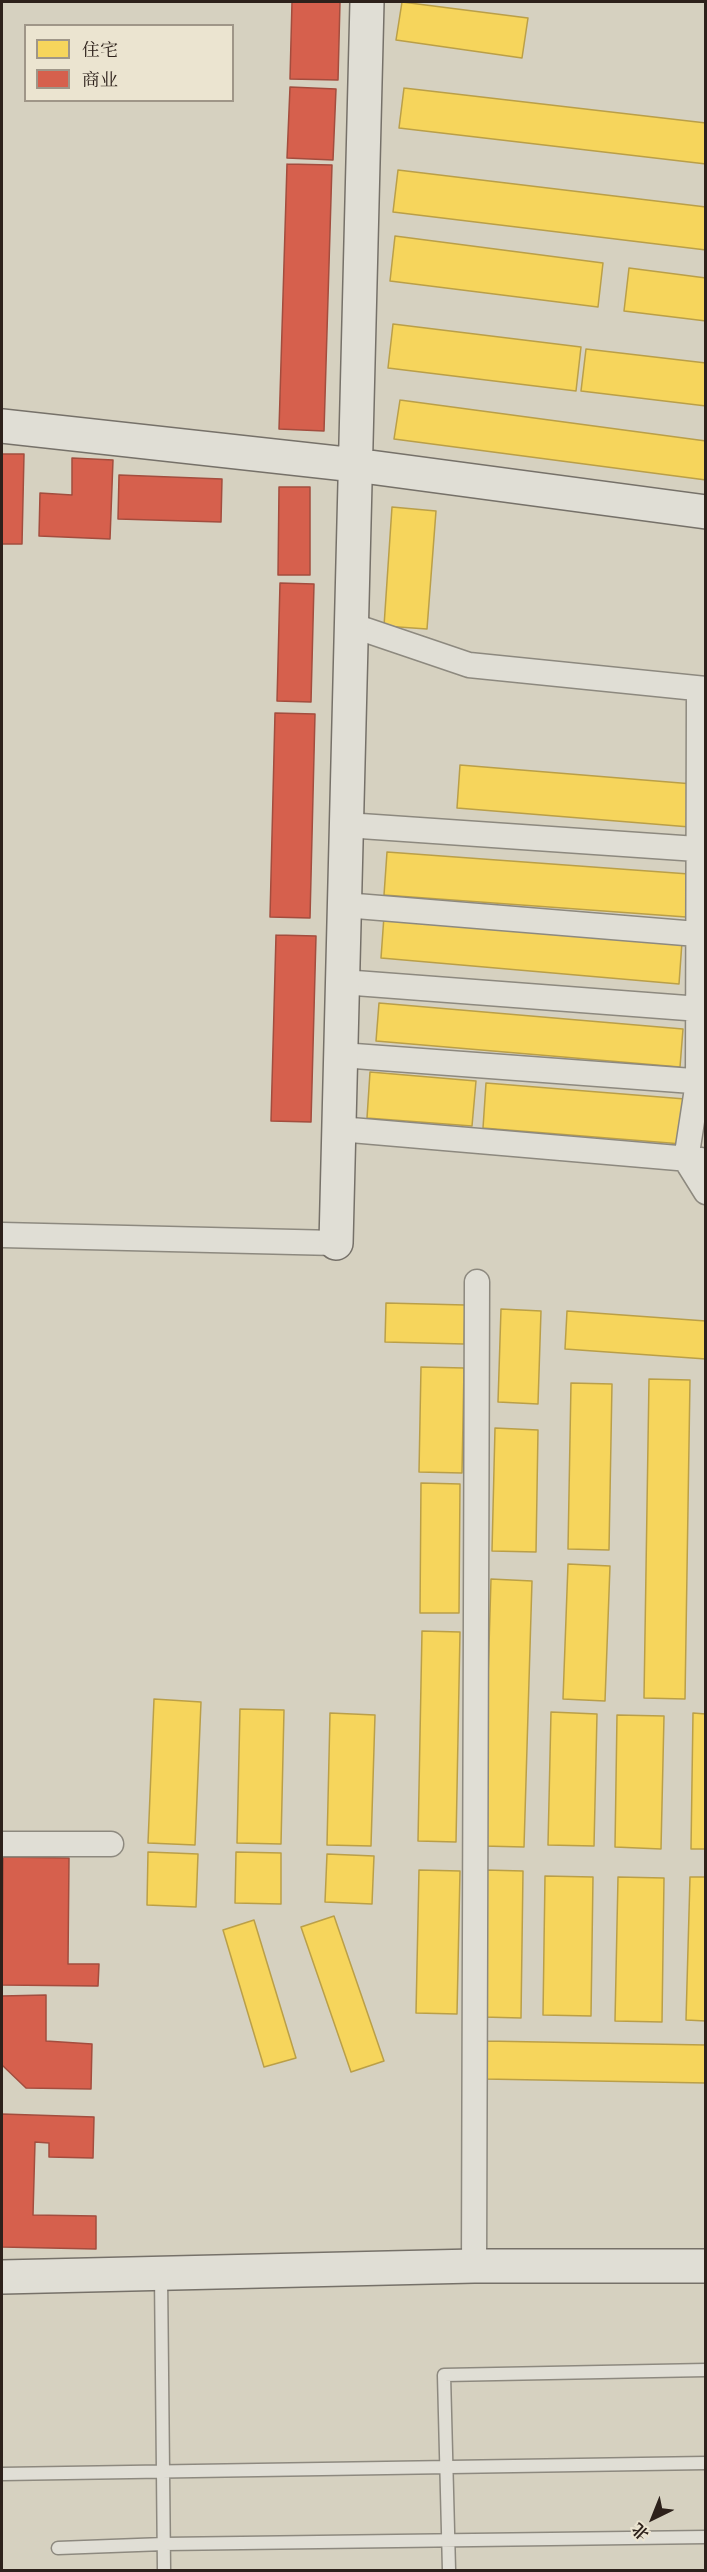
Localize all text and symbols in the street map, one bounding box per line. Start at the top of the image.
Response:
legend [24,24,234,102]
text: 住宅 [82,38,118,63]
text: 商业 [82,68,118,93]
north arrow [623,2488,683,2548]
text: 北 [627,2518,654,2545]

